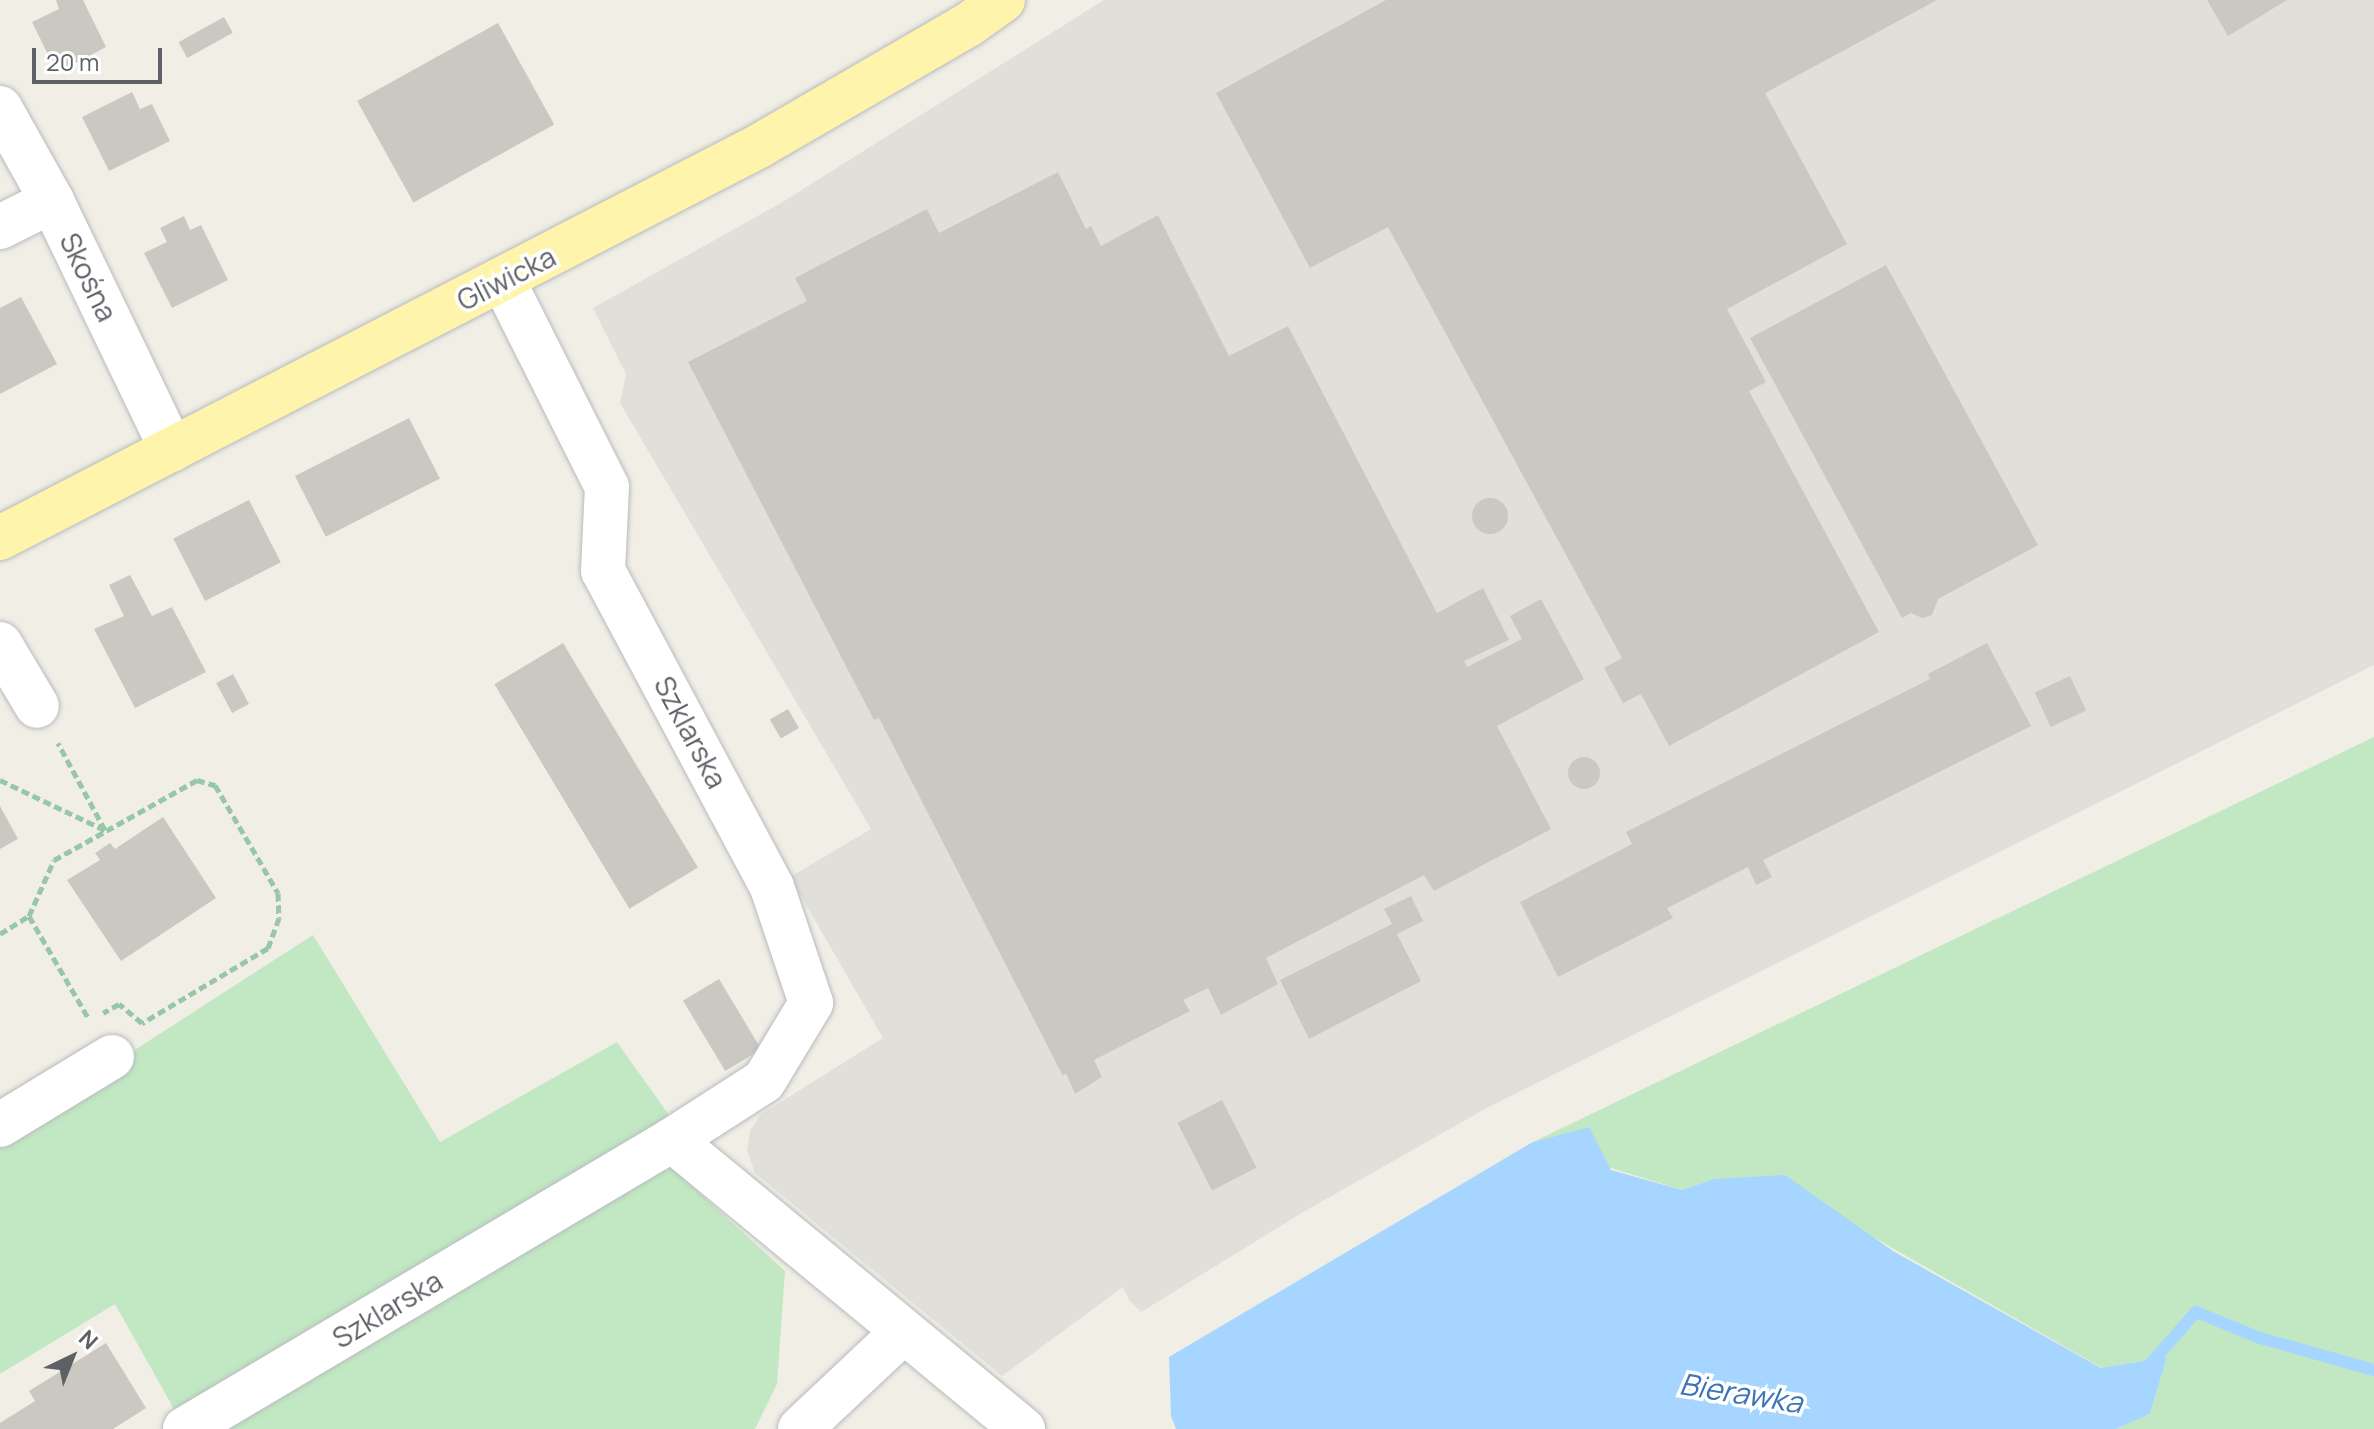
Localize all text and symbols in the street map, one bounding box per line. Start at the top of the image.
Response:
scale bar [36,32,166,82]
text: 20 m [46,45,99,78]
street label: Skośna [53,227,125,327]
street label: Gliwicka [451,239,561,317]
street label: Szklarska [648,670,734,794]
street label: Szklarska [326,1263,448,1355]
north arrow [32,1317,112,1397]
text: N [72,1323,104,1356]
water label: Bierawka [1677,1366,1805,1420]

